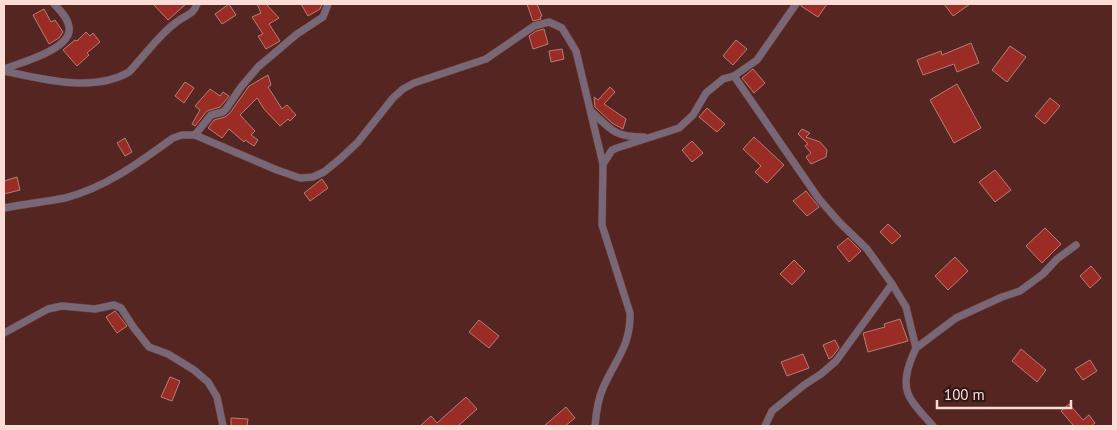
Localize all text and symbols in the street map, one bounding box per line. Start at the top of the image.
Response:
scale bar [937,378,1071,410]
text: 100 m [944,385,985,404]

